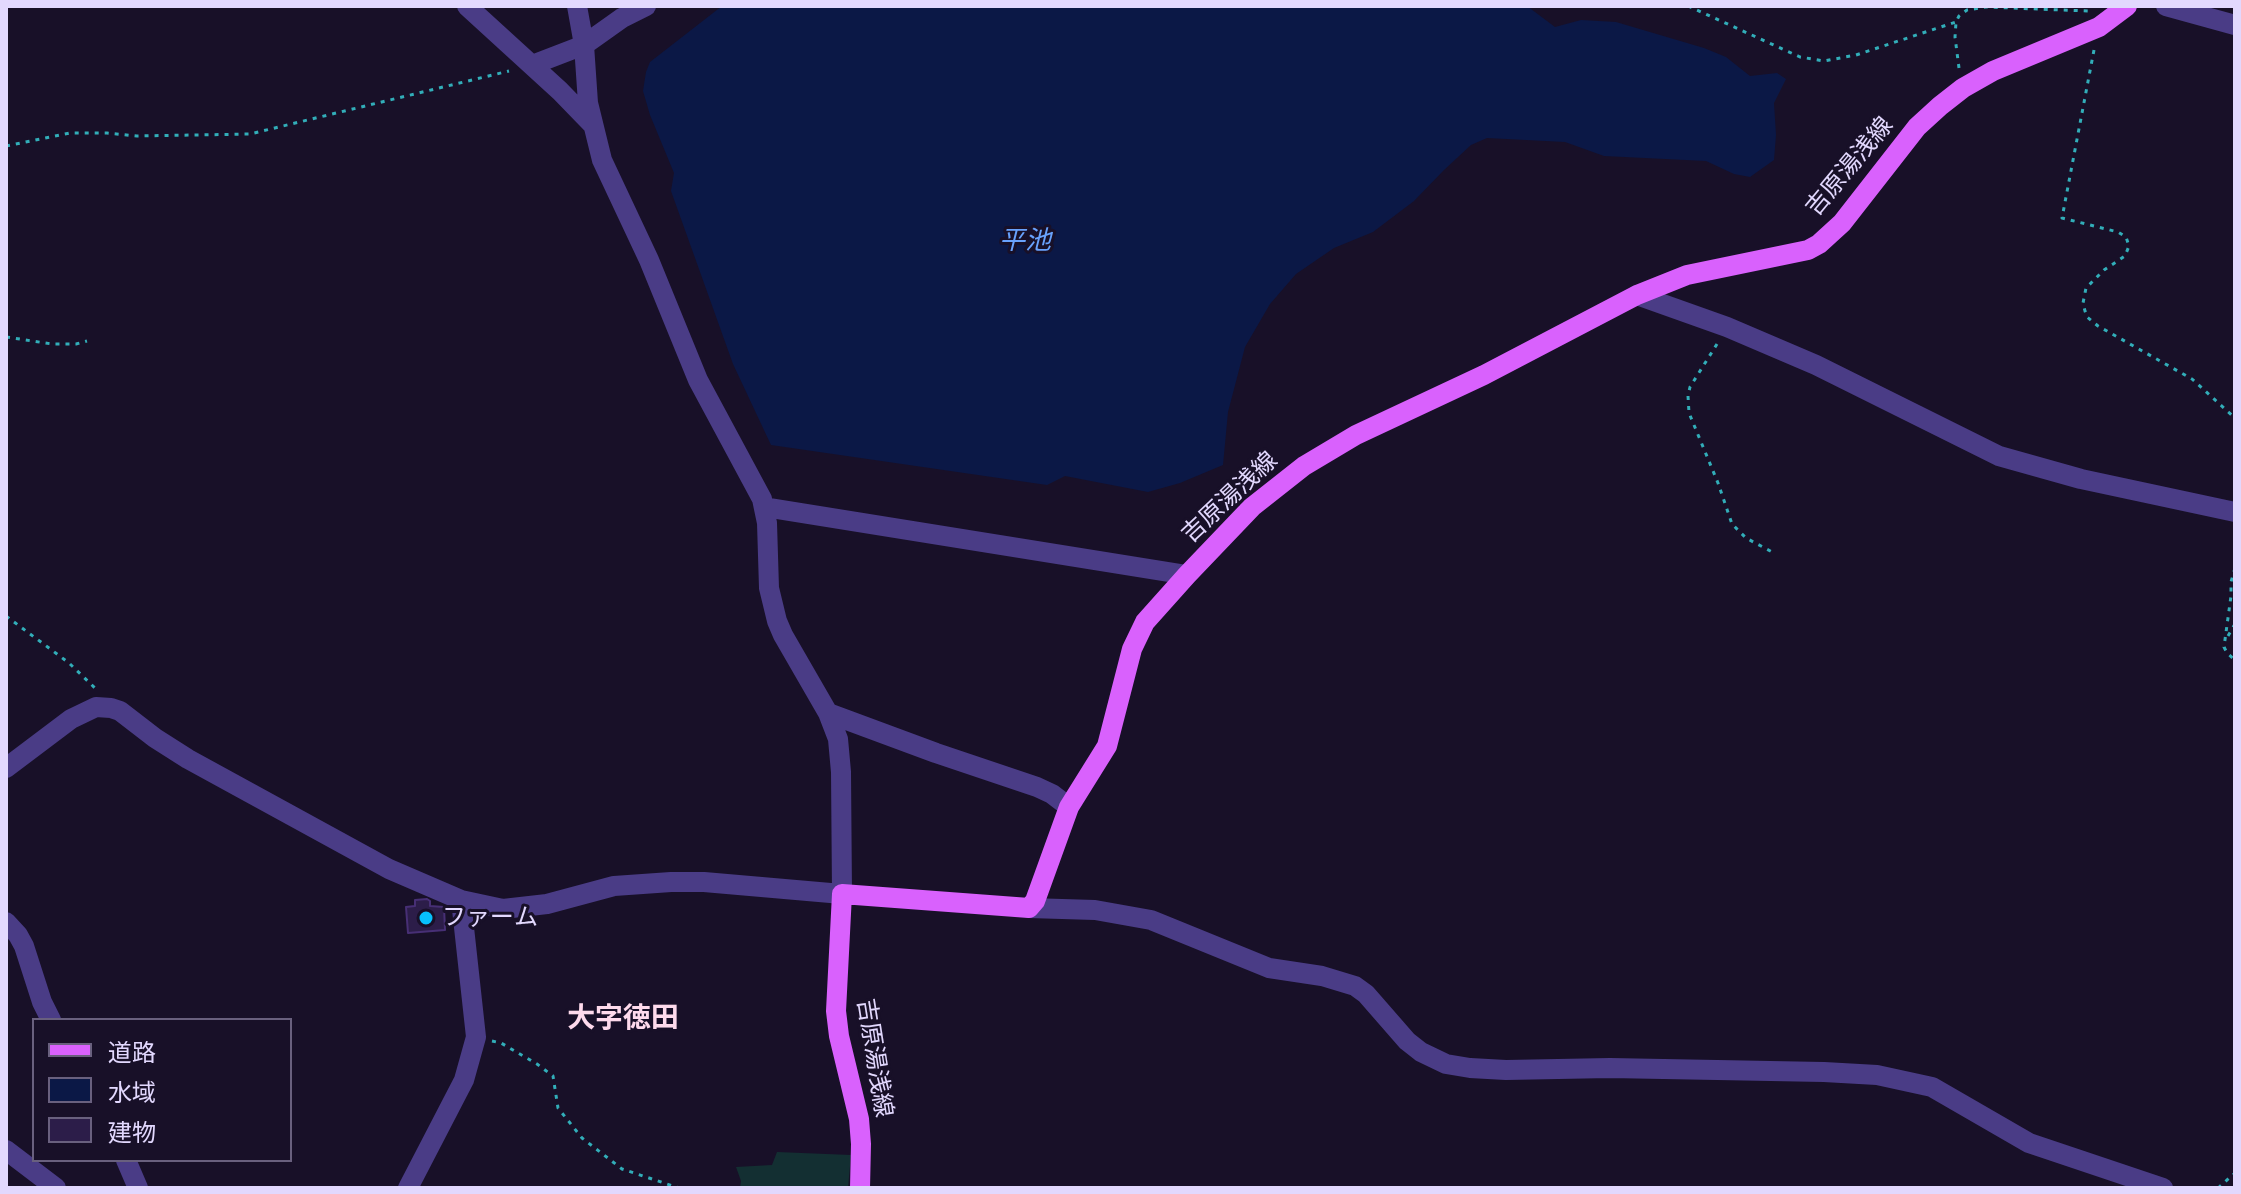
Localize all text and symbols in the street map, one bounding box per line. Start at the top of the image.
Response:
street label: 吉原湯浅線 [1800,112,1900,222]
water label: 平池 [999,226,1051,258]
street label: 吉原湯浅線 [1176,447,1284,549]
place label: ファーム [442,904,538,932]
marker: ファーム [417,909,435,927]
street label: 吉原湯浅線 [850,996,898,1120]
district label: 大字徳田 [567,1002,679,1036]
legend [32,1018,292,1162]
text: 道路 [108,1035,156,1068]
text: 水域 [108,1075,156,1108]
text: 建物 [108,1115,156,1148]

